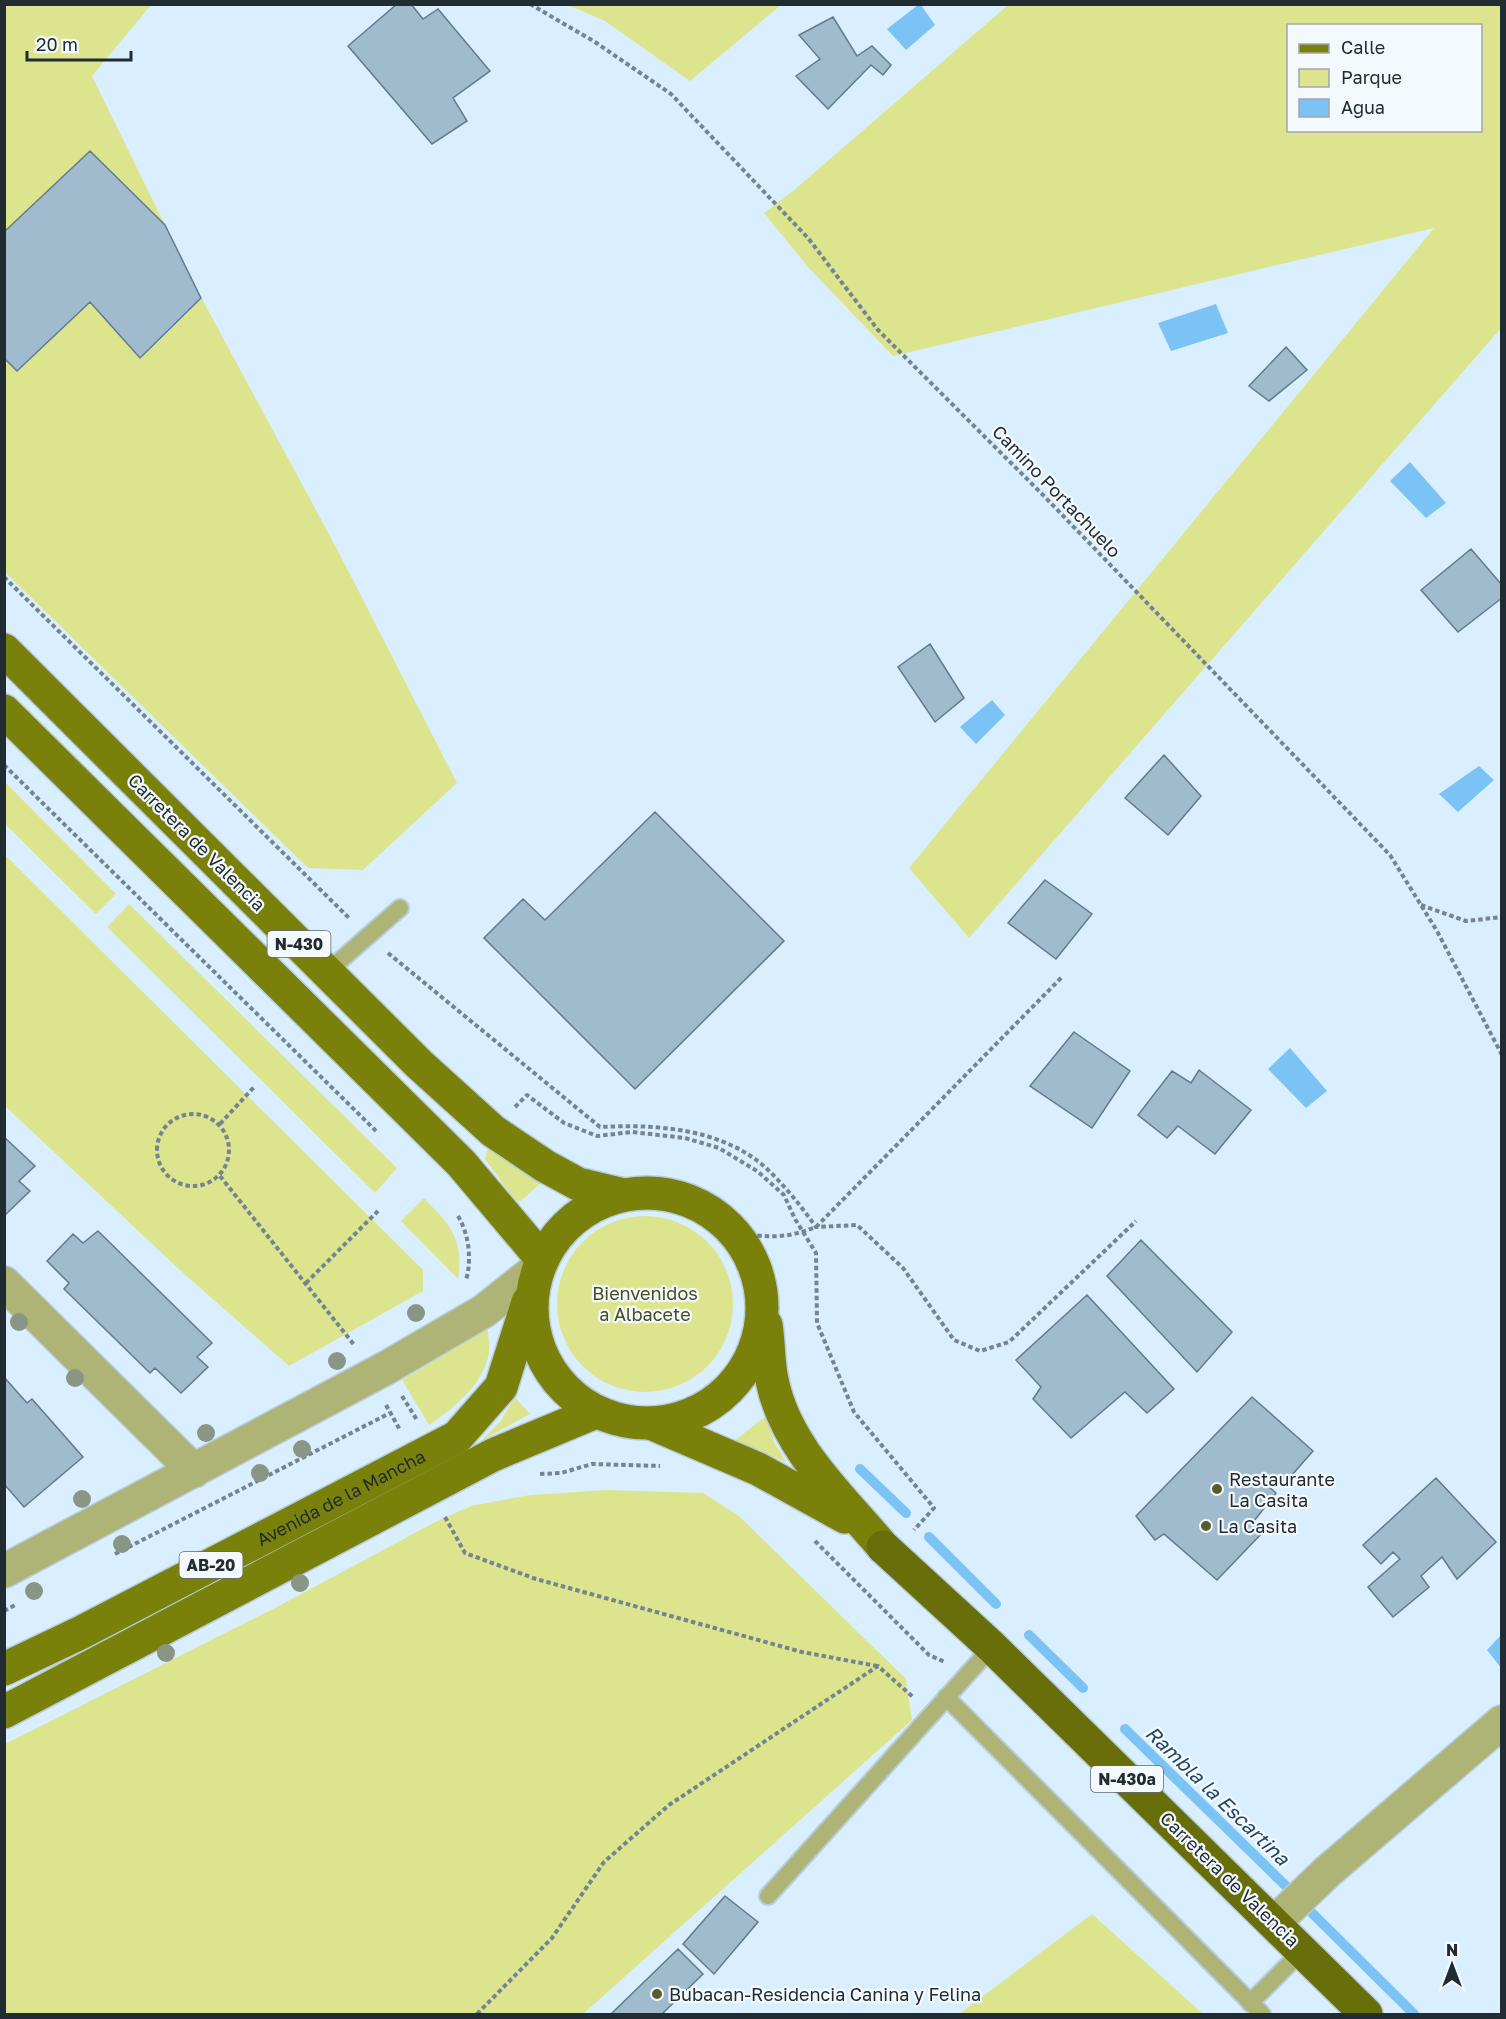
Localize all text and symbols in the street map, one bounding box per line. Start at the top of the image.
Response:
scale bar [27,24,130,62]
legend [1287,24,1482,132]
text: 20 m [36,33,78,55]
text: Calle [1341,36,1385,58]
text: Parque [1341,66,1402,88]
text: Agua [1341,96,1385,118]
street label: Camino Portachuelo [988,420,1126,562]
street label: Carretera de Valencia [124,769,270,915]
road number: N-430 [268,931,330,957]
park label: Bienvenidos a Albacete [592,1282,698,1325]
street label: Avenida de la Mancha [253,1445,429,1550]
place label: Restaurante La Casita [1229,1468,1335,1511]
marker: Restaurante La Casita [1210,1482,1224,1496]
place label: La Casita [1218,1515,1297,1537]
marker: La Casita [1199,1519,1213,1533]
road number: AB-20 [180,1552,242,1578]
water label: Rambla la Escartina [1141,1720,1295,1870]
road number: N-430a [1091,1766,1163,1792]
street label: Carretera de Valencia [1156,1807,1304,1951]
north arrow [1422,1935,1482,1995]
text: N [1446,1940,1458,1960]
place label: Bubacan-Residencia Canina y Felina [669,1983,981,2005]
marker: Bubacan-Residencia Canina y Felina [650,1987,664,2001]

